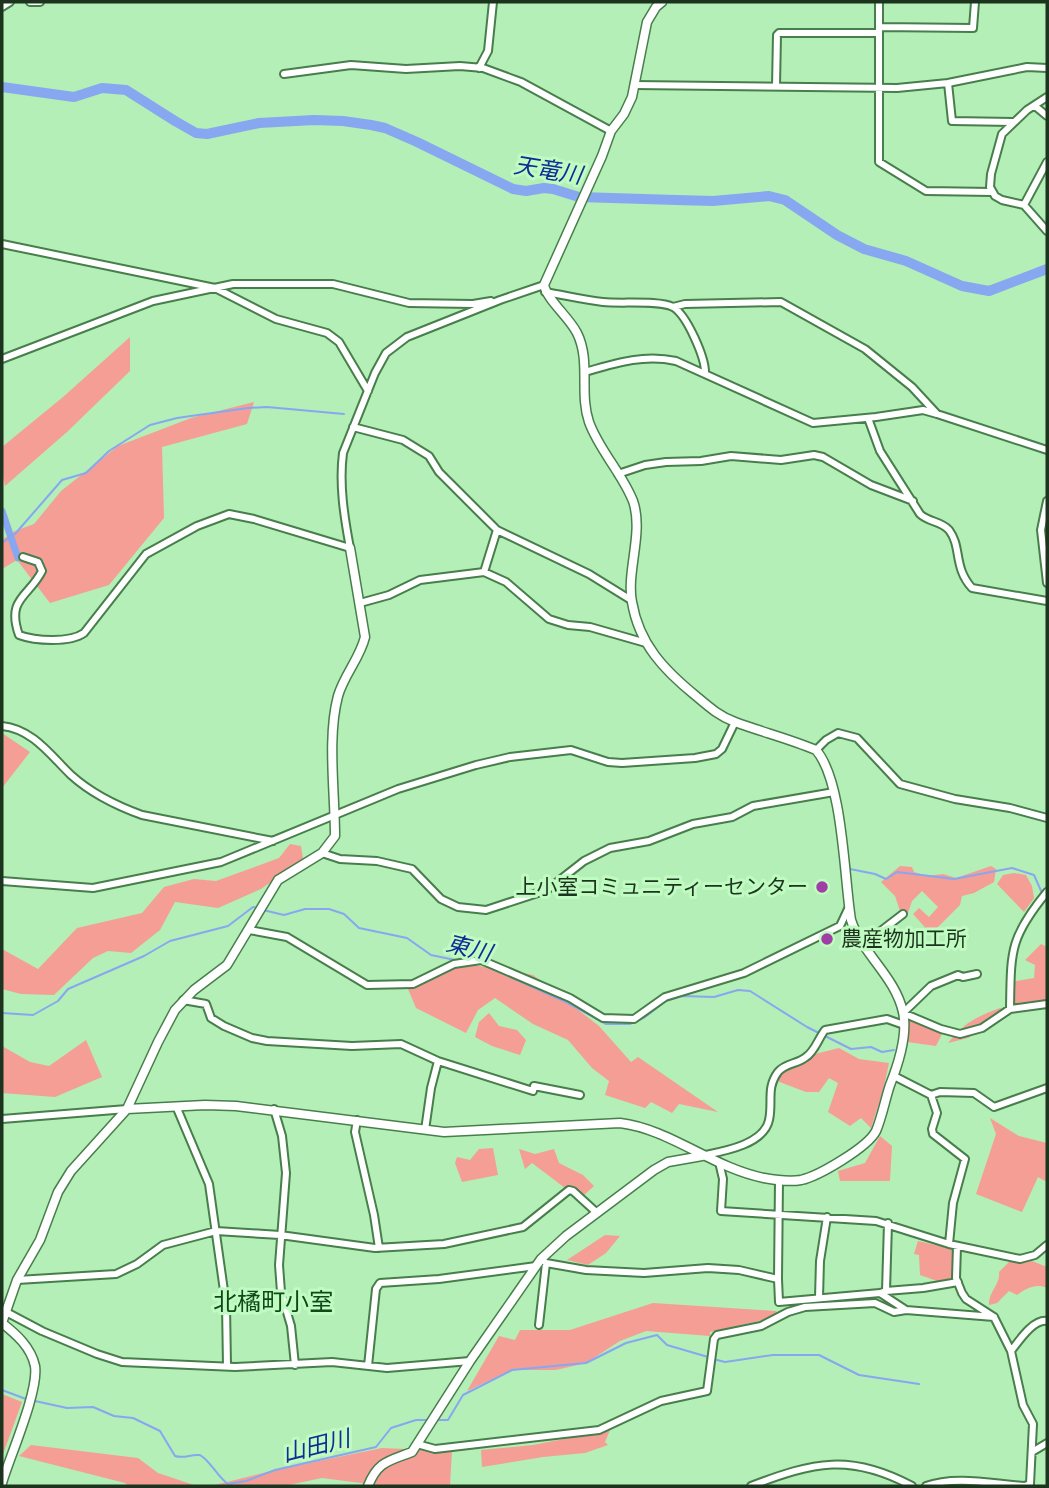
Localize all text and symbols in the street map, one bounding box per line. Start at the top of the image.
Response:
water label: 天竜川 [512,150,587,190]
place label: 上小室コミュニティーセンター [515,873,808,900]
marker: 上小室コミュニティーセンター [814,879,830,895]
place label: 農産物加工所 [841,925,967,952]
water label: 東川 [443,928,498,968]
marker: 農産物加工所 [819,931,835,947]
district label: 北橘町小室 [213,1286,333,1317]
water label: 山田川 [279,1422,356,1468]

